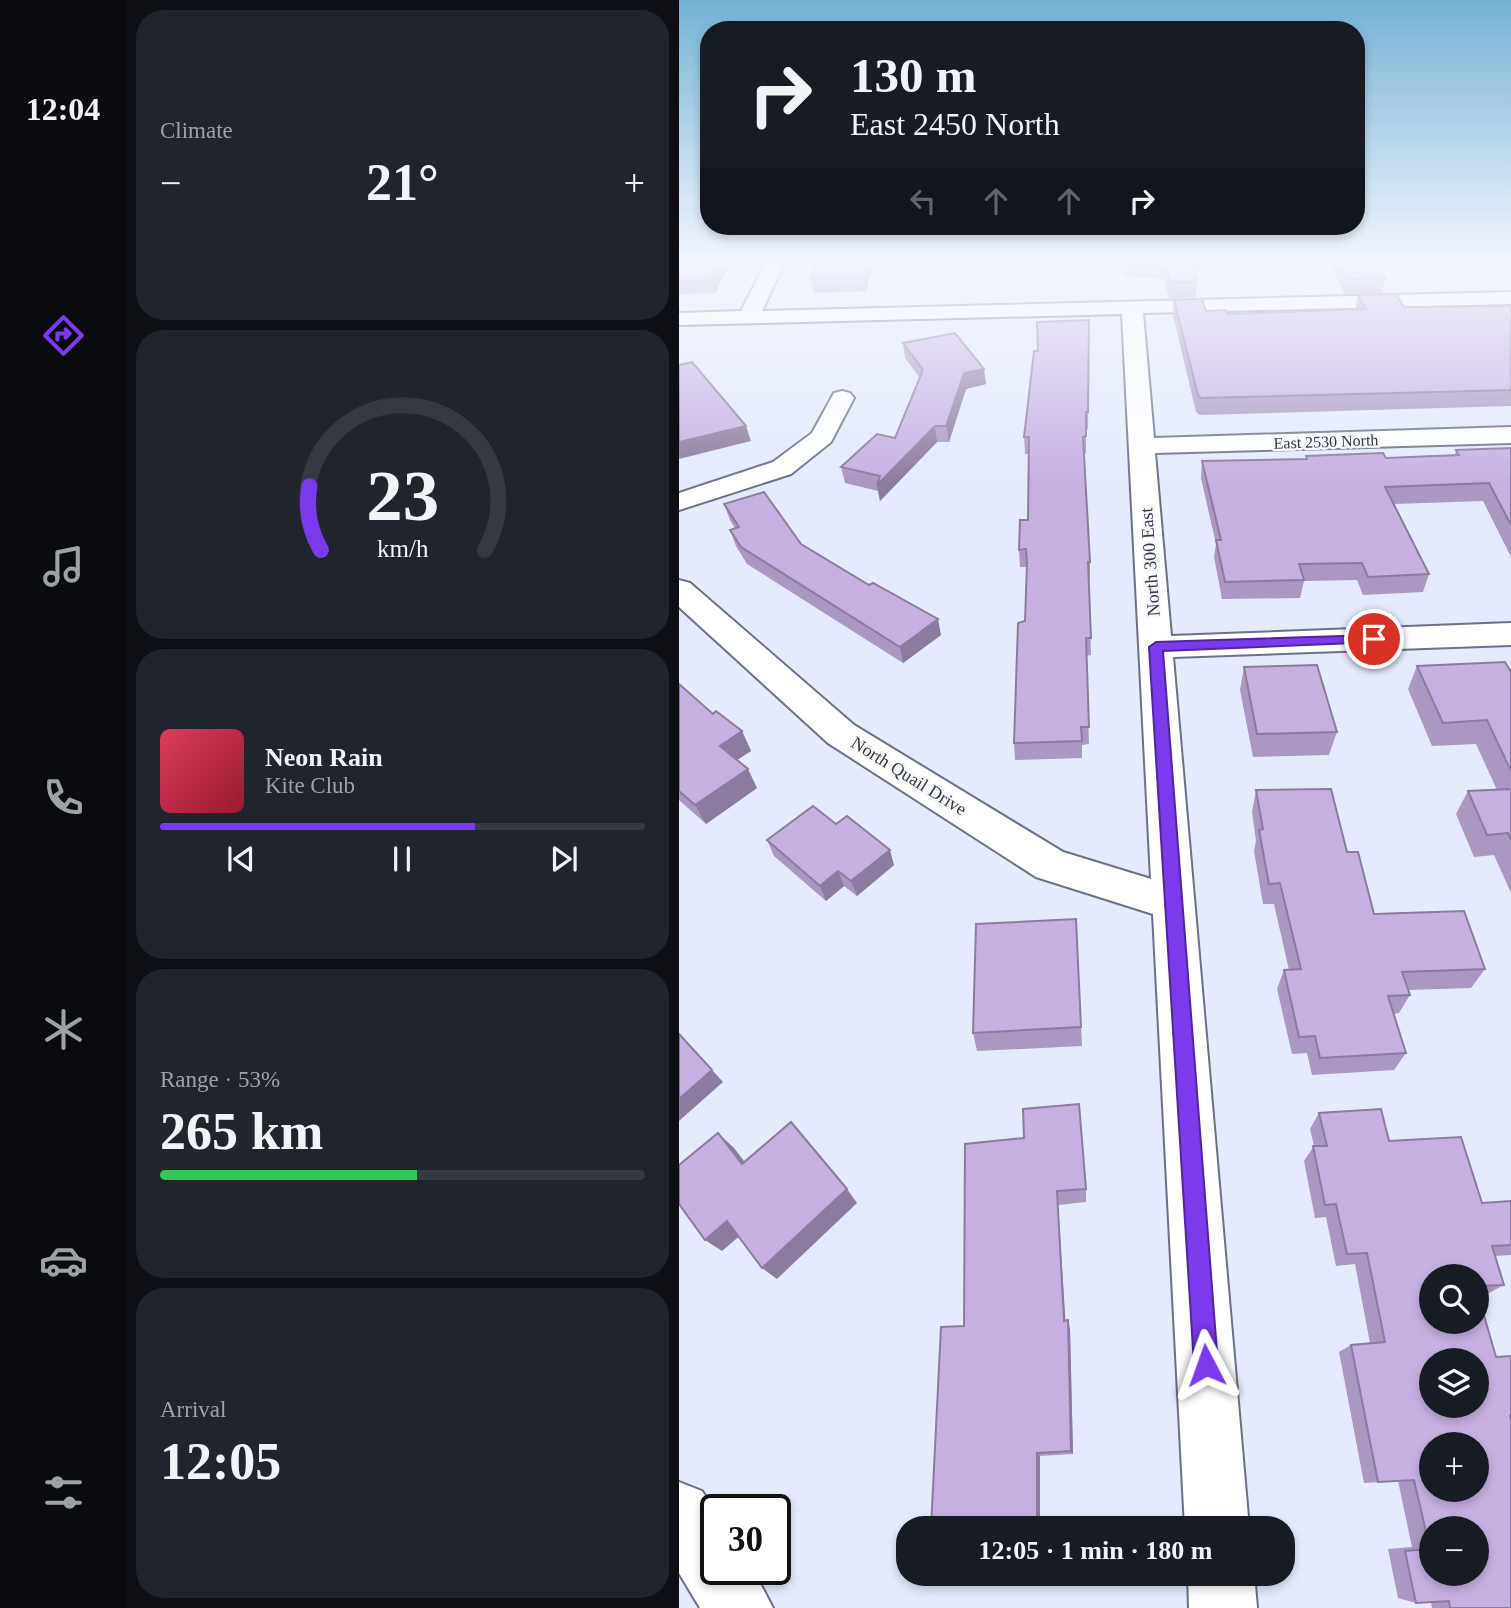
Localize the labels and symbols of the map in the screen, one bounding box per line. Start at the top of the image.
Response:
street label: East 2530 North [1273,431,1379,452]
street label: North 300 East [1136,507,1164,617]
pin [1344,609,1404,669]
street label: North Quail Drive [848,733,970,819]
position arrow [1169,1328,1243,1402]
speed limit sign: 30 [700,1494,791,1585]

